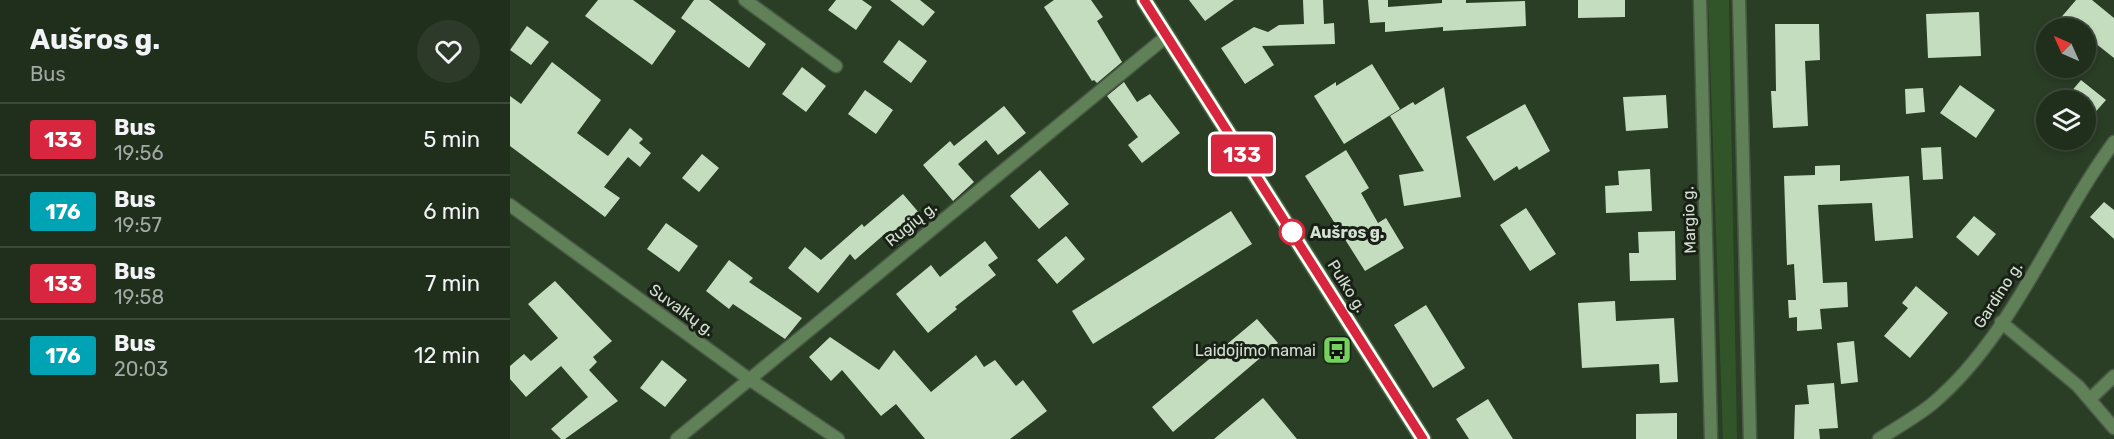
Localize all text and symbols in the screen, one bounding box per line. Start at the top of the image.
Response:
north arrow [2036,18,2096,78]
map controls [2036,18,2096,150]
button: heart [417,20,480,83]
text: Aušros g. [30,23,160,56]
text: Bus [30,62,66,86]
button: layers [2036,90,2096,150]
text: Bus [114,114,156,141]
text: 5 min [423,126,480,153]
text: 133 [44,127,82,152]
line badge: 133 [1208,134,1276,174]
text: 19:56 [114,141,163,165]
text: 133 [1223,142,1261,167]
text: Bus [114,186,156,213]
street label: Margio g. [1678,186,1700,254]
text: 6 min [423,198,480,225]
street label: Rugių g. [881,198,941,250]
text: 176 [45,199,81,224]
text: 19:57 [114,213,162,237]
marker: Aušros g. [1279,219,1305,245]
place label: Aušros g. [1310,223,1384,242]
street label: Pulko g. [1323,256,1371,316]
text: Bus [114,258,156,285]
street label: Gardino g. [1969,258,2027,332]
text: 7 min [425,270,480,297]
text: 133 [44,271,82,296]
street label: Suvalkų g. [646,280,718,340]
text: 19:58 [114,285,164,309]
text: Bus [114,330,156,357]
bus stop icon: Laidojimo namai [1321,334,1353,366]
place label: Laidojimo namai [1195,341,1316,360]
text: 12 min [414,342,480,369]
text: 176 [45,343,81,368]
text: 20:03 [114,357,168,381]

